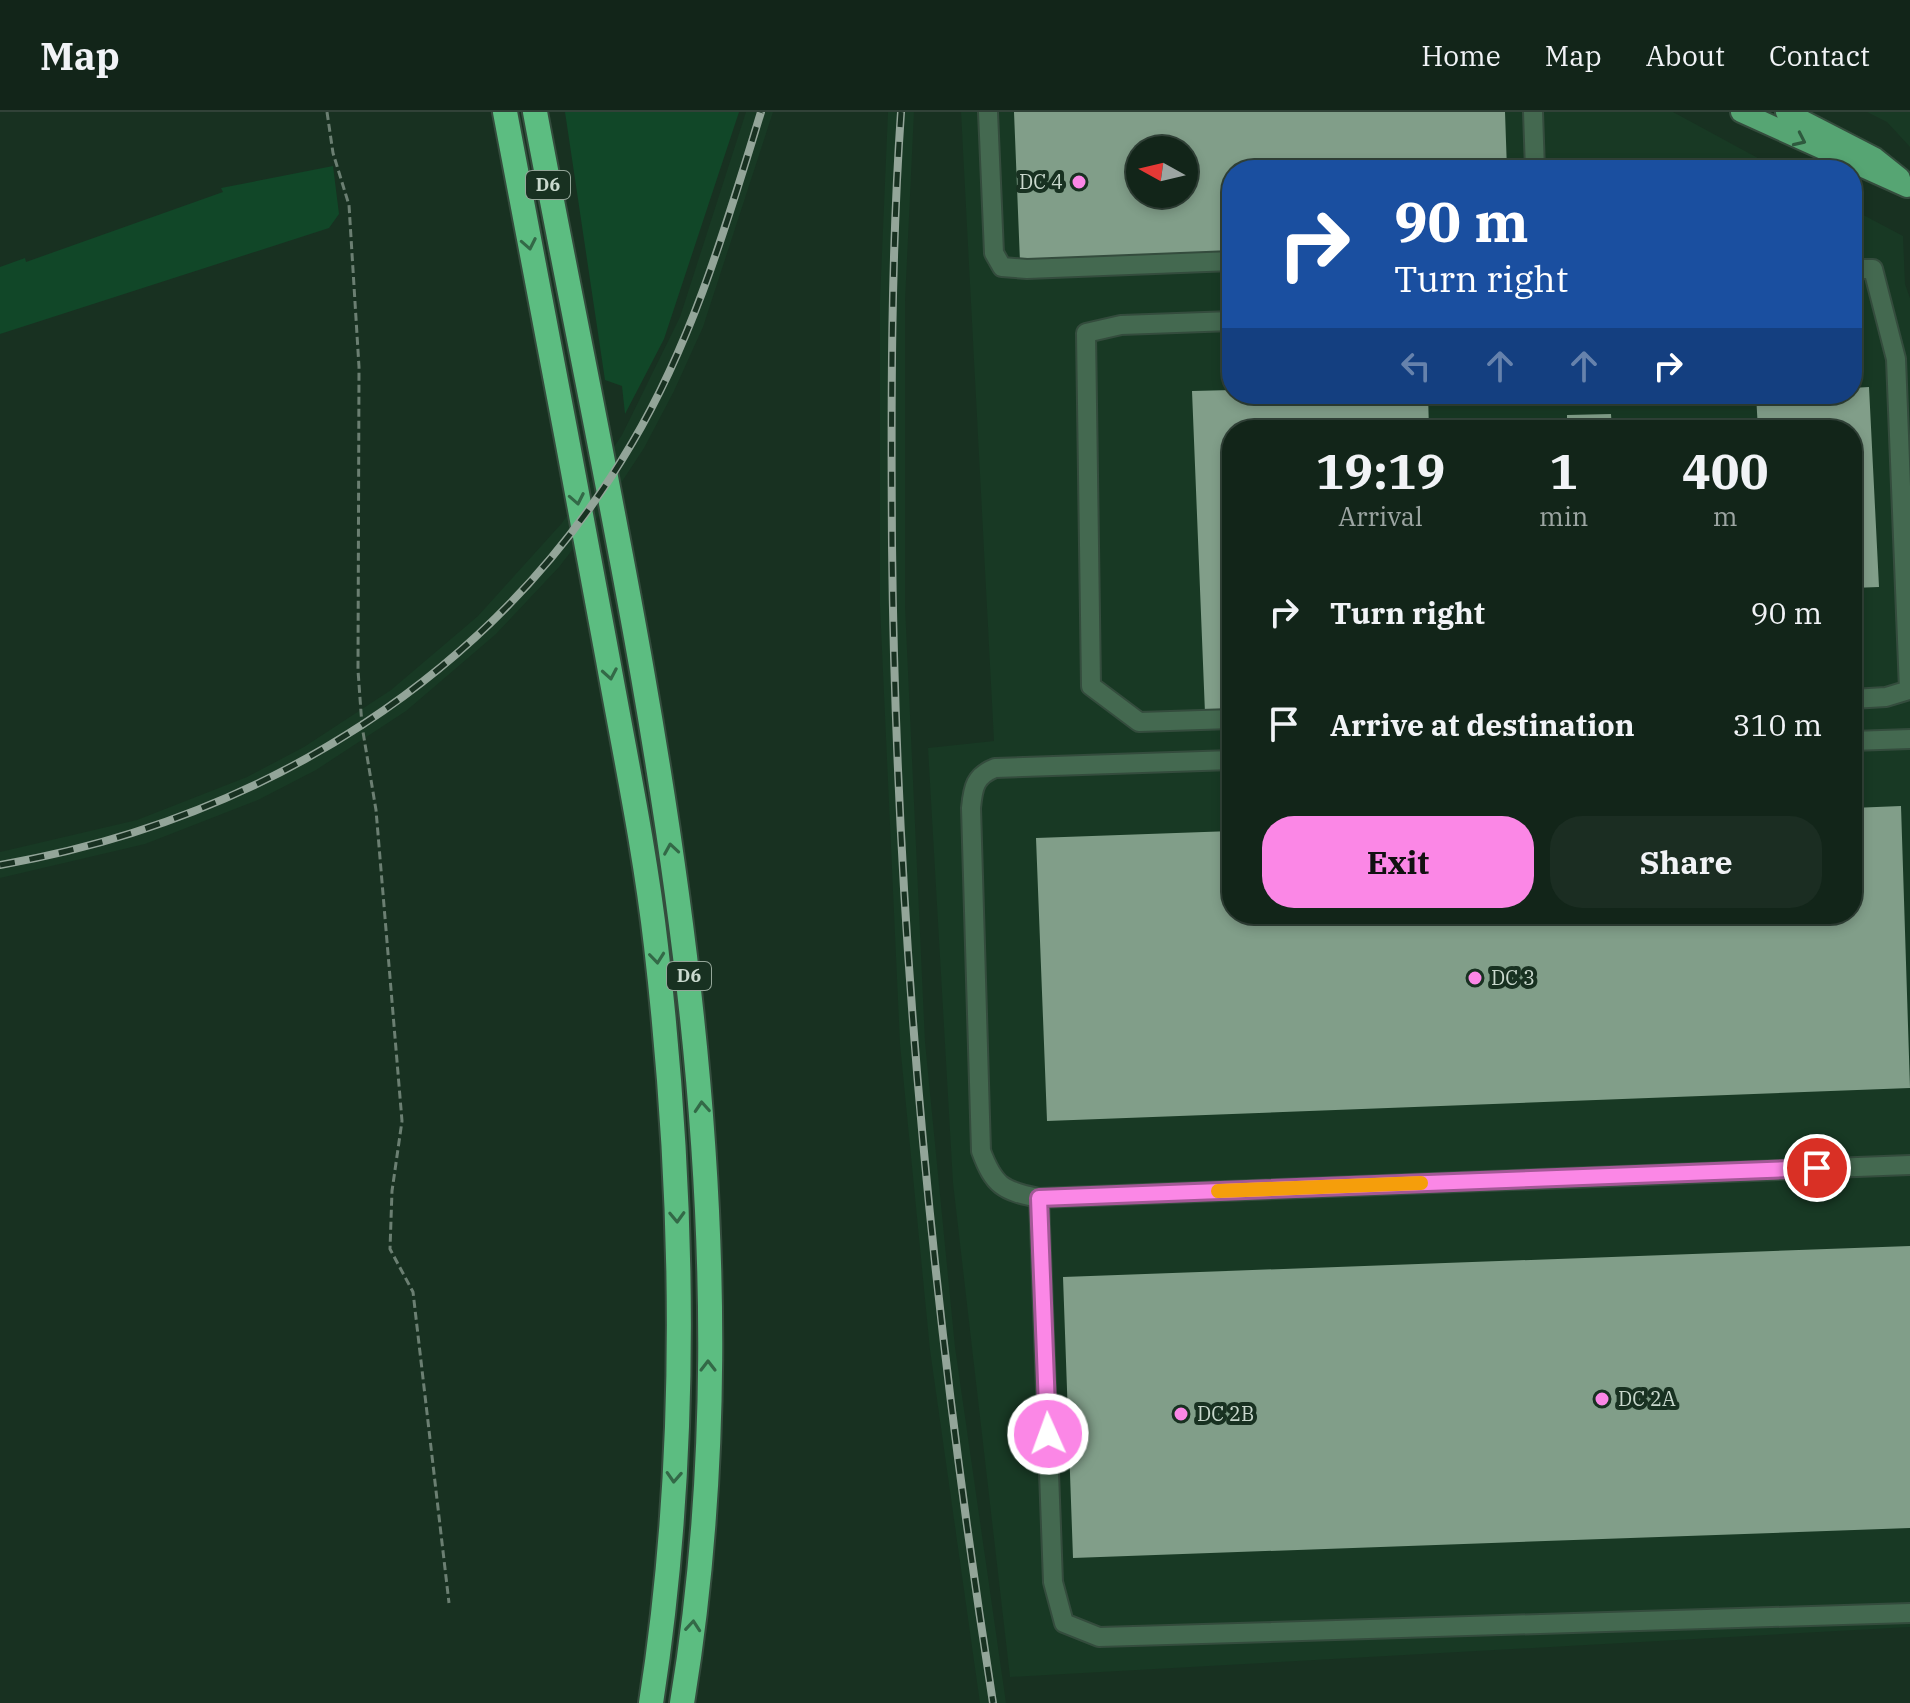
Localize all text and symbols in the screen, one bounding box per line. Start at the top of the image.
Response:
text: Map [40,31,120,80]
text: Home [1421,37,1501,74]
text: Map [1545,37,1602,74]
text: About [1646,37,1725,74]
text: Contact [1769,37,1870,74]
one-way arrow [1791,130,1806,146]
north arrow [1126,136,1198,208]
map controls [1126,136,1198,208]
place label: DC 4 [1019,168,1063,195]
road number: D6 [526,171,570,199]
marker: DC 4 [1070,173,1088,191]
text: 90 m [1394,185,1529,257]
icon: right [1262,192,1366,296]
one-way arrow [520,237,537,250]
text: Turn right [1394,255,1568,302]
icon: left [1394,344,1438,388]
icon: ahead [1478,344,1522,388]
icon: ahead [1562,344,1606,388]
icon: right [1646,344,1690,388]
text: 19:19 [1316,440,1445,502]
text: 1 [1549,440,1578,502]
text: 400 [1682,440,1768,502]
one-way arrow [568,492,585,506]
text: Arrival [1338,499,1423,533]
text: min [1539,499,1588,533]
text: m [1713,499,1738,533]
icon: right [1262,590,1306,634]
text: Turn right [1330,593,1485,632]
text: 90 m [1750,593,1822,632]
one-way arrow [601,667,618,681]
icon: arrive [1262,702,1306,746]
text: Arrive at destination [1330,705,1635,744]
text: 310 m [1732,705,1822,744]
button: Exit [1262,816,1534,908]
button: Share [1550,816,1822,908]
one-way arrow [663,842,680,855]
one-way arrow [648,952,665,965]
road number: D6 [667,962,711,990]
place label: DC 3 [1491,964,1535,991]
marker: DC 3 [1466,969,1484,987]
one-way arrow [694,1100,711,1113]
pin [1783,1134,1851,1202]
icon: arrive [1795,1146,1839,1190]
one-way arrow [668,1211,685,1224]
one-way arrow [699,1359,717,1372]
place label: DC 2A [1618,1385,1676,1412]
marker: DC 2A [1593,1390,1611,1408]
position arrow [1006,1392,1090,1476]
place label: DC 2B [1197,1400,1254,1427]
marker: DC 2B [1172,1405,1190,1423]
one-way arrow [665,1471,682,1484]
one-way arrow [685,1619,702,1632]

